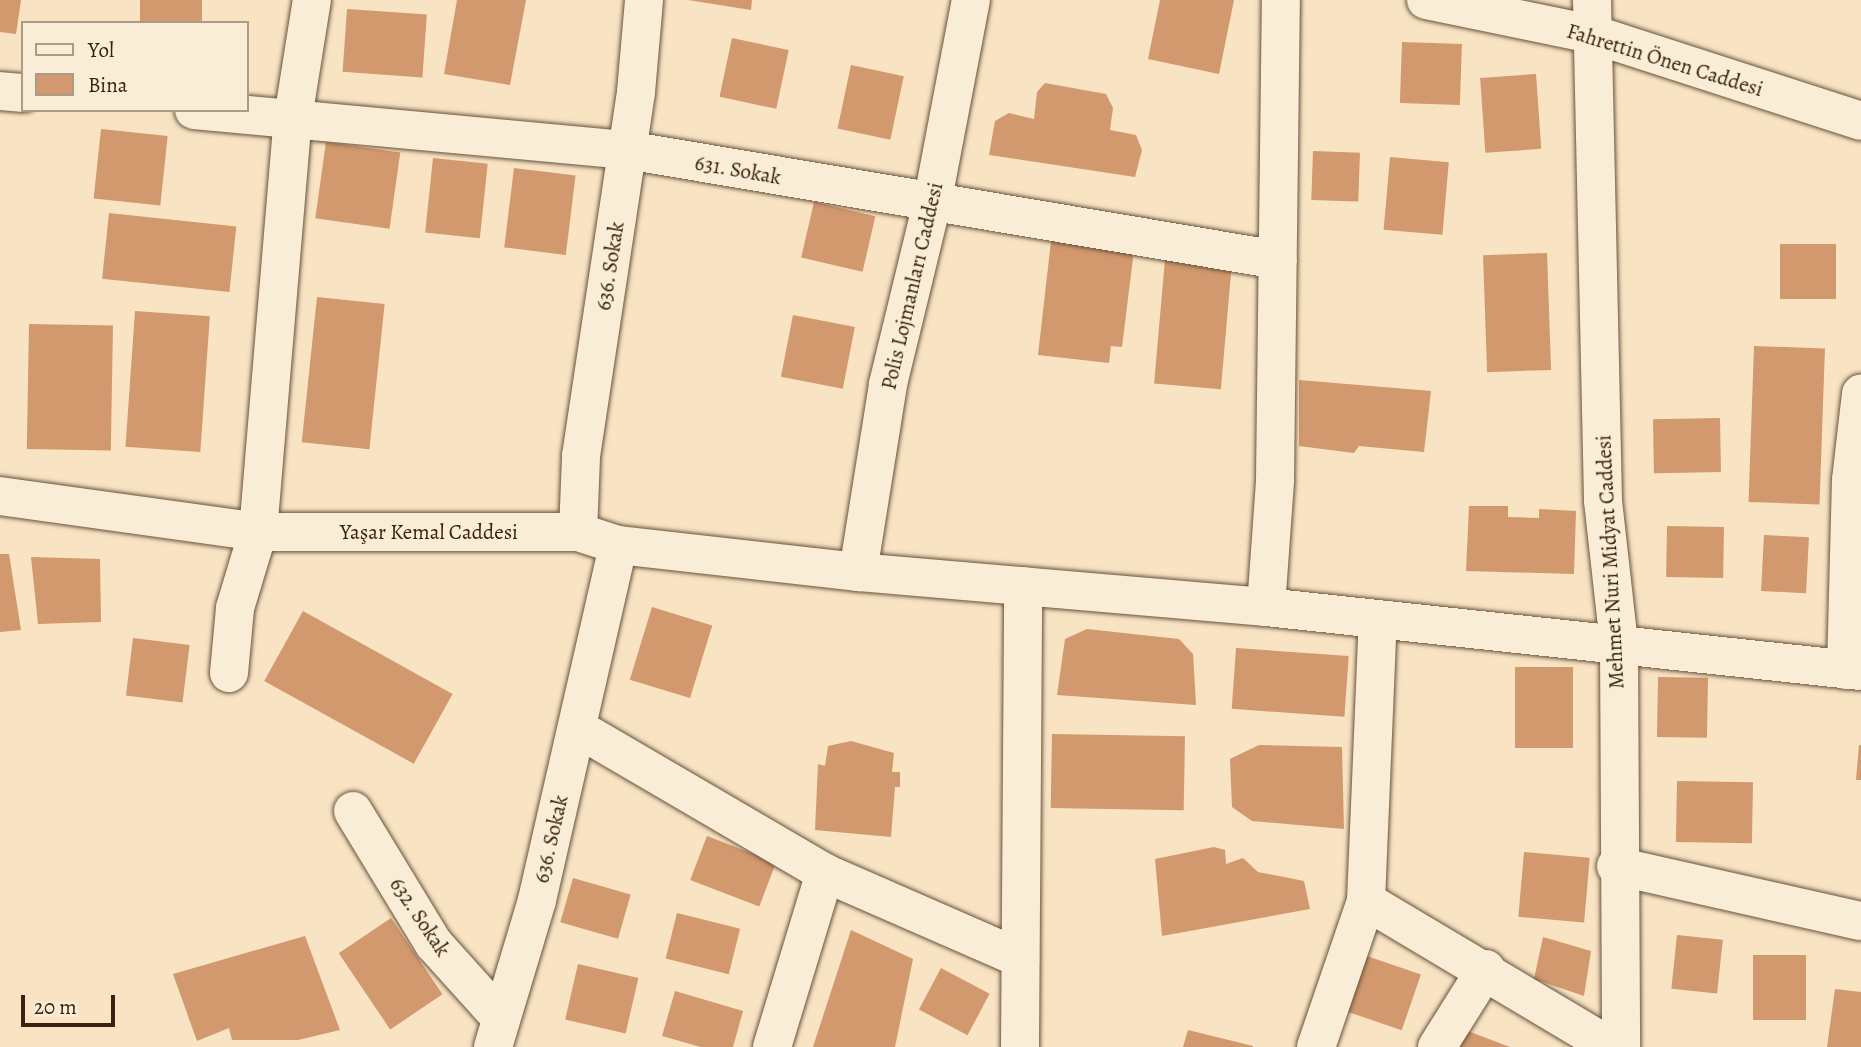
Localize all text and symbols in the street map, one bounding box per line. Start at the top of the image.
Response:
street label: Fahrettin Önen Caddesi [1564,18,1766,102]
legend [21,21,248,112]
text: Yol [88,36,114,64]
text: Bina [88,71,128,99]
street label: 631. Sokak [693,150,783,190]
street label: Polis Lojmanları Caddesi [876,180,948,392]
street label: 636. Sokak [591,220,629,312]
street label: Mehmet Nuri Midyat Caddesi [1591,434,1629,690]
street label: Yaşar Kemal Caddesi [340,519,518,545]
street label: 636. Sokak [529,792,573,886]
street label: 632. Sokak [384,872,456,962]
scale bar [24,981,119,1025]
text: 20 m [34,993,77,1021]

